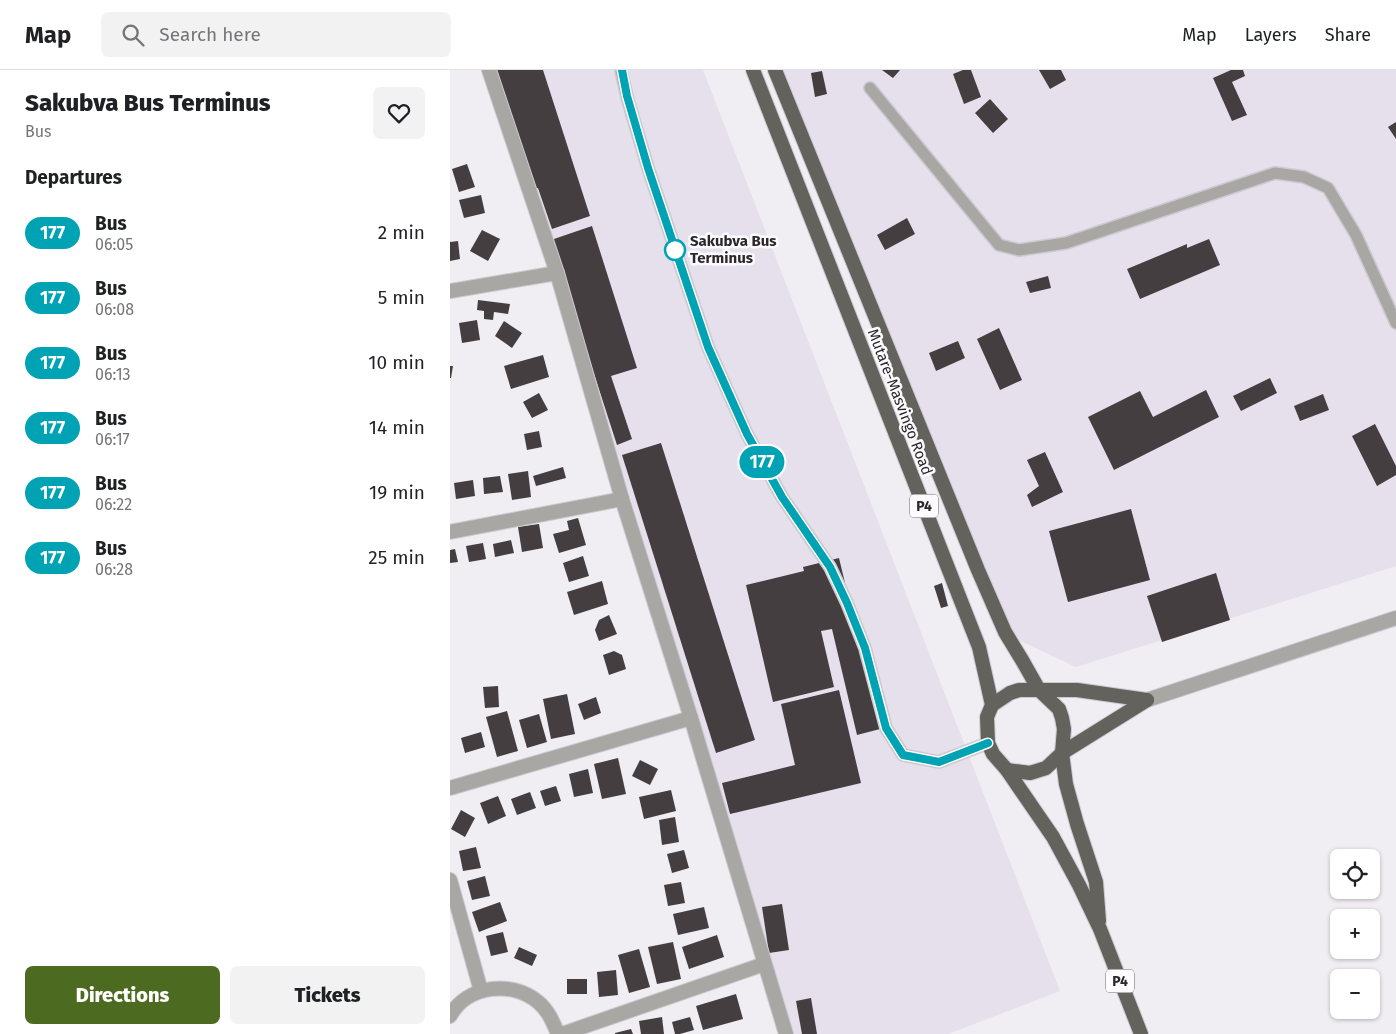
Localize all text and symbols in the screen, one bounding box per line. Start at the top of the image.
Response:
search box [101,12,451,57]
text: Map [25,21,71,49]
icon: search [119,21,147,49]
text: Search here [159,23,261,46]
text: Map [1182,24,1217,46]
text: Layers [1245,24,1297,46]
text: Share [1325,24,1371,46]
button: heart [373,87,425,139]
text: Sakubva Bus Terminus [25,89,271,117]
text: Bus [25,122,52,141]
text: Departures [25,166,122,189]
text: Bus [95,212,127,235]
text: 2 min [378,221,425,244]
text: 177 [40,222,65,244]
place label: Sakubva Bus Terminus [690,232,777,267]
text: 06:05 [95,235,133,254]
marker: Sakubva Bus Terminus [664,239,686,261]
text: Bus [95,277,127,300]
text: 5 min [378,286,425,309]
text: 177 [40,287,65,309]
text: 06:08 [95,300,134,319]
street label: Mutare-Masvingo Road [864,326,936,478]
text: Bus [95,342,127,365]
text: 10 min [368,351,425,374]
text: 177 [40,352,65,374]
text: 06:13 [95,365,131,384]
text: Bus [95,407,127,430]
text: 14 min [369,416,425,439]
text: 177 [40,417,65,439]
text: 06:17 [95,430,130,449]
line badge: 177 [733,446,791,478]
text: 177 [749,451,775,473]
text: Bus [95,472,127,495]
text: 19 min [369,481,425,504]
text: 177 [40,482,65,504]
road number: P4 [910,494,938,518]
text: 06:22 [95,495,132,514]
text: Bus [95,537,127,560]
text: 25 min [368,546,425,569]
text: 177 [40,547,65,569]
text: 06:28 [95,560,133,579]
map controls [1330,849,1380,1019]
button: locate [1330,849,1380,899]
button: + [1330,909,1380,959]
button: Directions [25,966,220,1024]
button: Tickets [230,966,425,1024]
road number: P4 [1106,969,1134,992]
button: − [1330,969,1380,1019]

